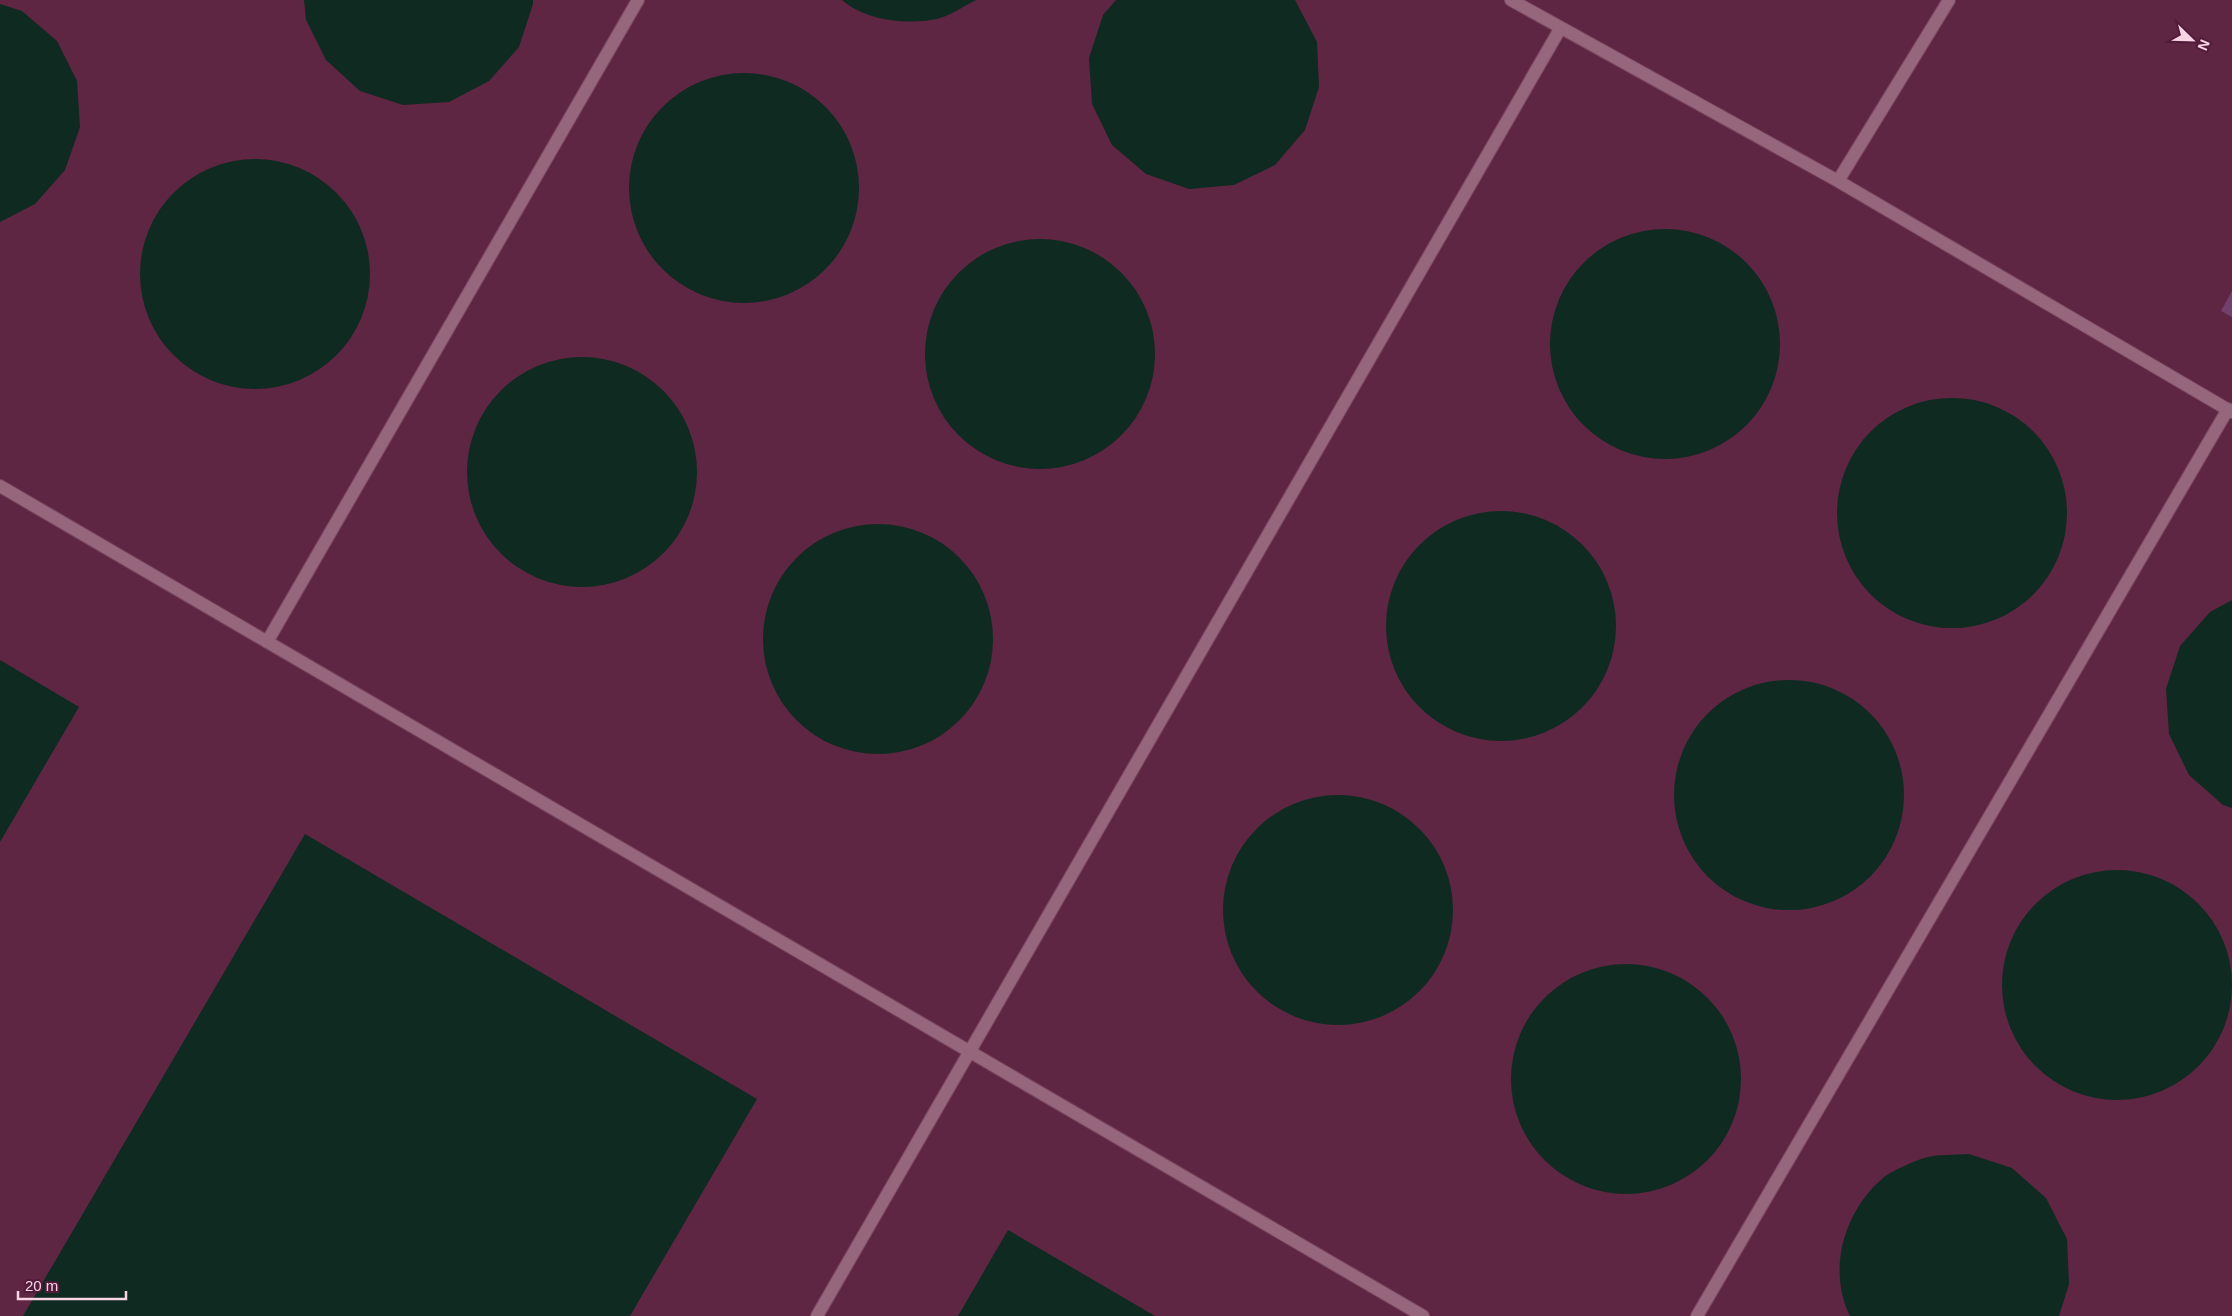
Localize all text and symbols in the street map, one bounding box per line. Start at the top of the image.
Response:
north arrow [2167,15,2217,65]
text: N [2195,37,2213,53]
scale bar [18,1268,125,1300]
text: 20 m [25,1277,58,1294]

